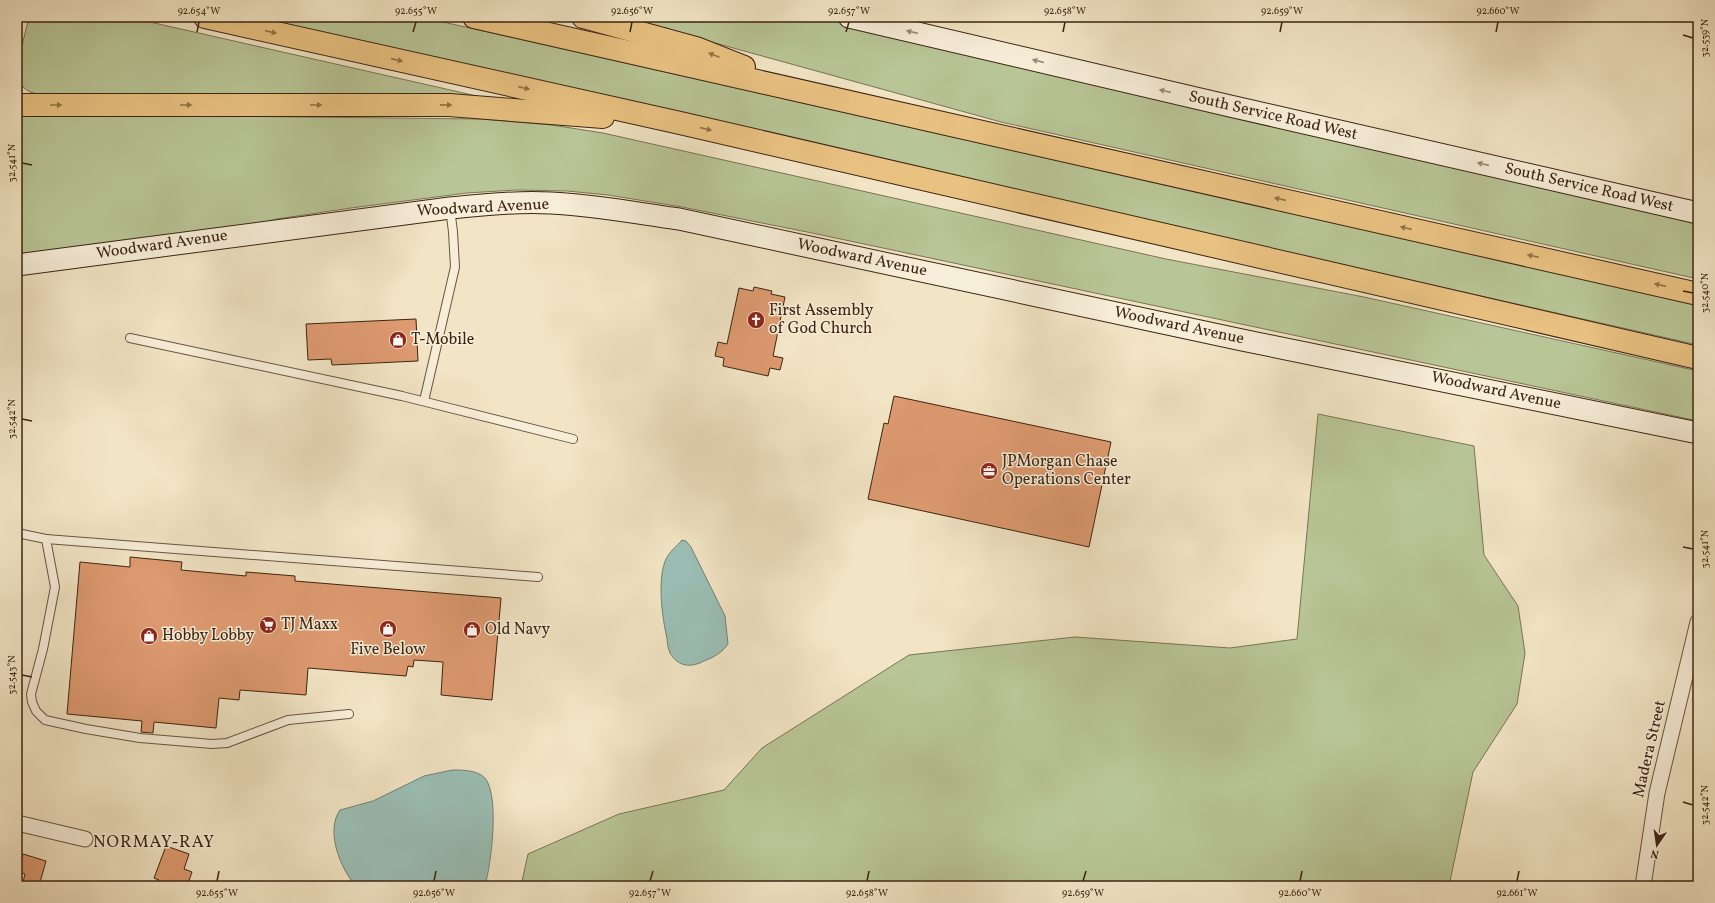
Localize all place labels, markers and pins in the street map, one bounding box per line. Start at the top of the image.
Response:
place label: First Assembly of God Church [769,300,874,340]
church icon: First Assembly of God Church [746,310,766,330]
place label: T-Mobile [411,329,474,351]
shop icon: T-Mobile [388,330,408,350]
place label: JPMorgan Chase Operations Center [1002,451,1131,491]
office icon: JPMorgan Chase Operations Center [979,461,999,481]
place label: TJ Maxx [281,614,338,636]
supermarket icon: TJ Maxx [258,615,278,635]
shop icon: Five Below [378,619,398,639]
place label: Old Navy [485,619,551,641]
shop icon: Old Navy [462,620,482,640]
place label: Hobby Lobby [162,625,254,647]
shop icon: Hobby Lobby [139,626,159,646]
place label: Five Below [350,639,426,661]

